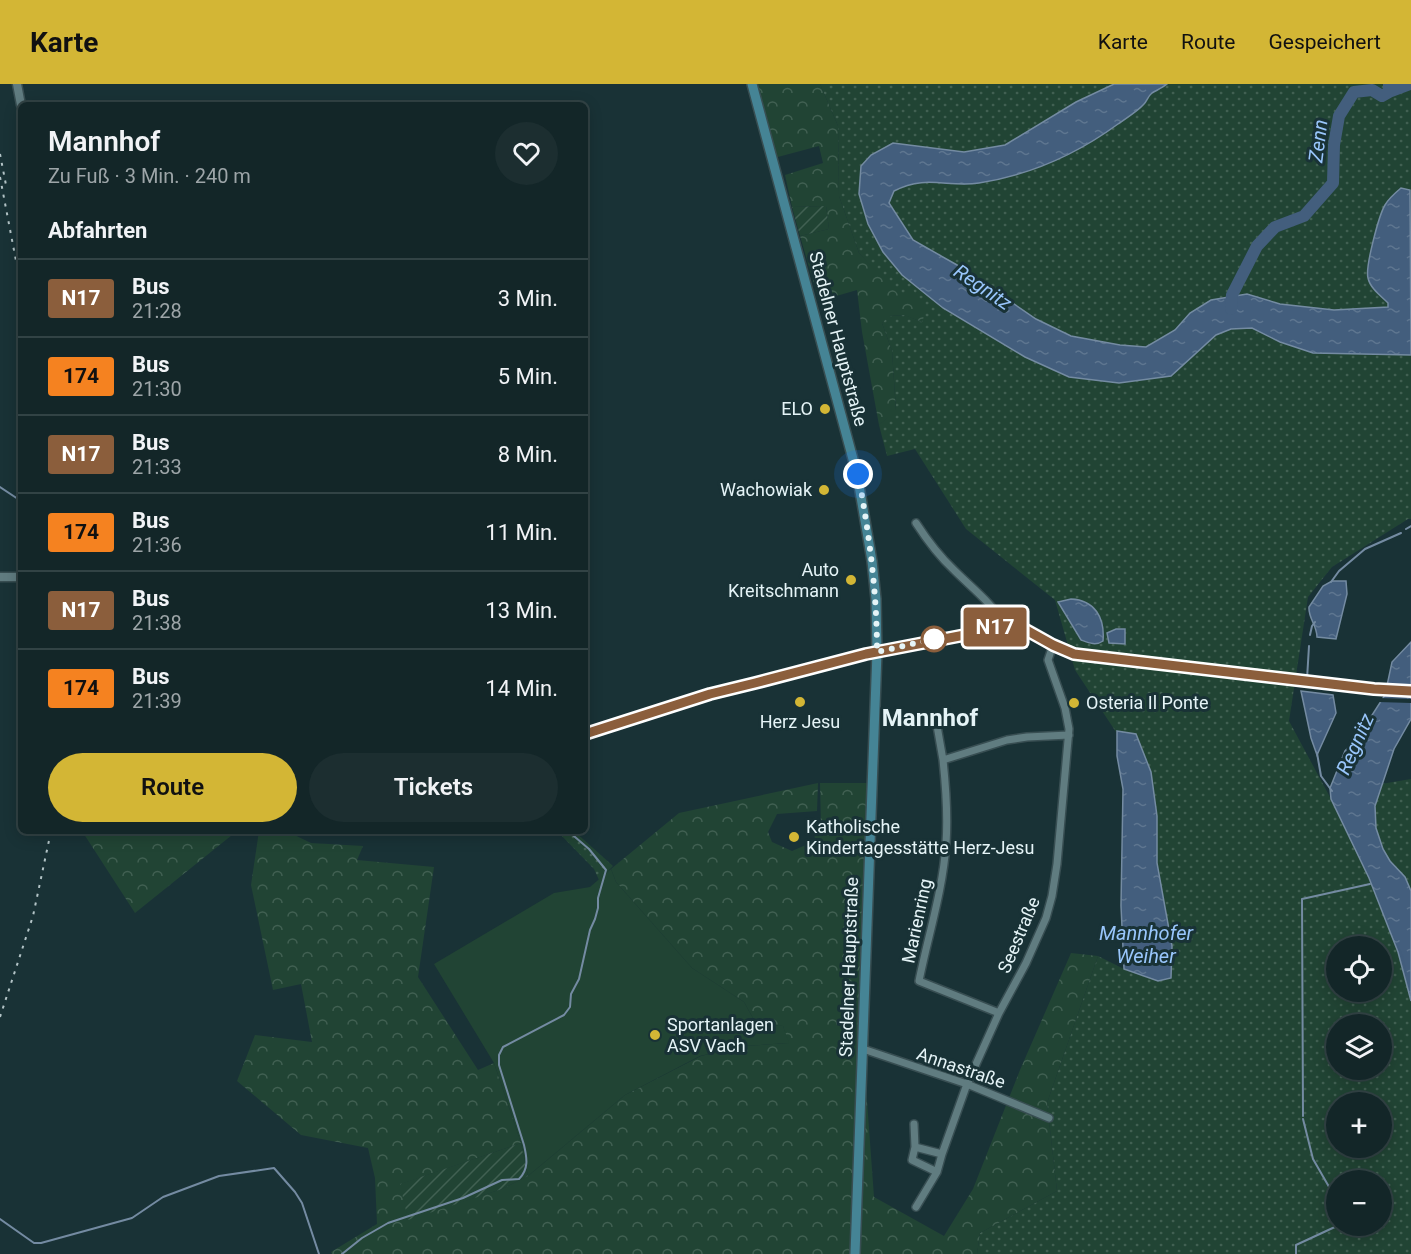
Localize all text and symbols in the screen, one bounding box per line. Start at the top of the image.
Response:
text: Karte [30,26,98,59]
text: Karte [1098,30,1148,54]
text: Route [1181,30,1235,54]
text: Gespeichert [1268,30,1381,54]
water label: Zenn [1303,118,1333,165]
button: heart [495,122,558,185]
text: Mannhof [48,125,160,158]
text: Zu Fuß · 3 Min. · 240 m [48,164,251,188]
text: Abfahrten [48,218,147,243]
street label: Stadelner Hauptstraße [805,249,872,429]
water label: Regnitz [950,259,1017,315]
text: Bus [132,274,170,299]
text: N17 [62,286,100,310]
text: 3 Min. [498,286,558,311]
text: 21:28 [132,299,182,323]
text: Bus [132,352,170,377]
text: 174 [63,364,99,388]
text: 5 Min. [498,364,558,389]
text: 21:30 [132,377,182,401]
place label: ELO [781,398,813,419]
marker: ELO [818,402,832,416]
text: Bus [132,430,170,455]
text: N17 [62,442,100,466]
text: 8 Min. [498,442,558,467]
text: 21:33 [132,455,182,479]
your location [843,459,873,489]
place label: Wachowiak [720,479,813,500]
marker: Wachowiak [817,483,831,497]
text: Bus [132,508,170,533]
text: 174 [63,520,99,544]
text: 11 Min. [485,520,558,545]
text: 21:36 [132,533,182,557]
place label: Auto Kreitschmann [728,559,839,601]
marker: Auto Kreitschmann [844,573,858,587]
text: Bus [132,586,170,611]
text: N17 [62,598,100,622]
text: 13 Min. [485,598,558,623]
line badge: N17 [960,608,1030,646]
text: 21:38 [132,611,182,635]
text: N17 [976,615,1014,639]
unlabelled marker [921,626,947,652]
text: Bus [132,664,170,689]
text: 174 [63,676,99,700]
text: 14 Min. [485,676,558,701]
text: 21:39 [132,689,182,713]
place label: Osteria Il Ponte [1086,692,1208,713]
marker: Herz Jesu [793,695,807,709]
marker: Osteria Il Ponte [1067,696,1081,710]
district label: Mannhof [882,704,979,732]
water label: Regnitz [1331,709,1379,778]
place label: Herz Jesu [760,711,840,732]
button: Route [48,753,297,822]
button: Tickets [309,753,558,822]
place label: Katholische Kindertagesstätte Herz-Jesu [806,816,1034,858]
marker: Katholische Kindertagesstätte Herz-Jesu [787,830,801,844]
street label: Stadelner Hauptstraße [835,877,862,1057]
street label: Marienring [897,877,936,965]
street label: Seestraße [993,894,1044,976]
water label: Mannhofer Weiher [1099,921,1194,968]
map controls [1326,936,1392,1236]
button: locate [1326,936,1392,1002]
place label: Sportanlagen ASV Vach [667,1014,774,1056]
button: layers [1326,1014,1392,1080]
marker: Sportanlagen ASV Vach [648,1028,662,1042]
street label: Annastraße [914,1043,1008,1092]
button: + [1326,1092,1392,1158]
button: − [1326,1170,1392,1236]

